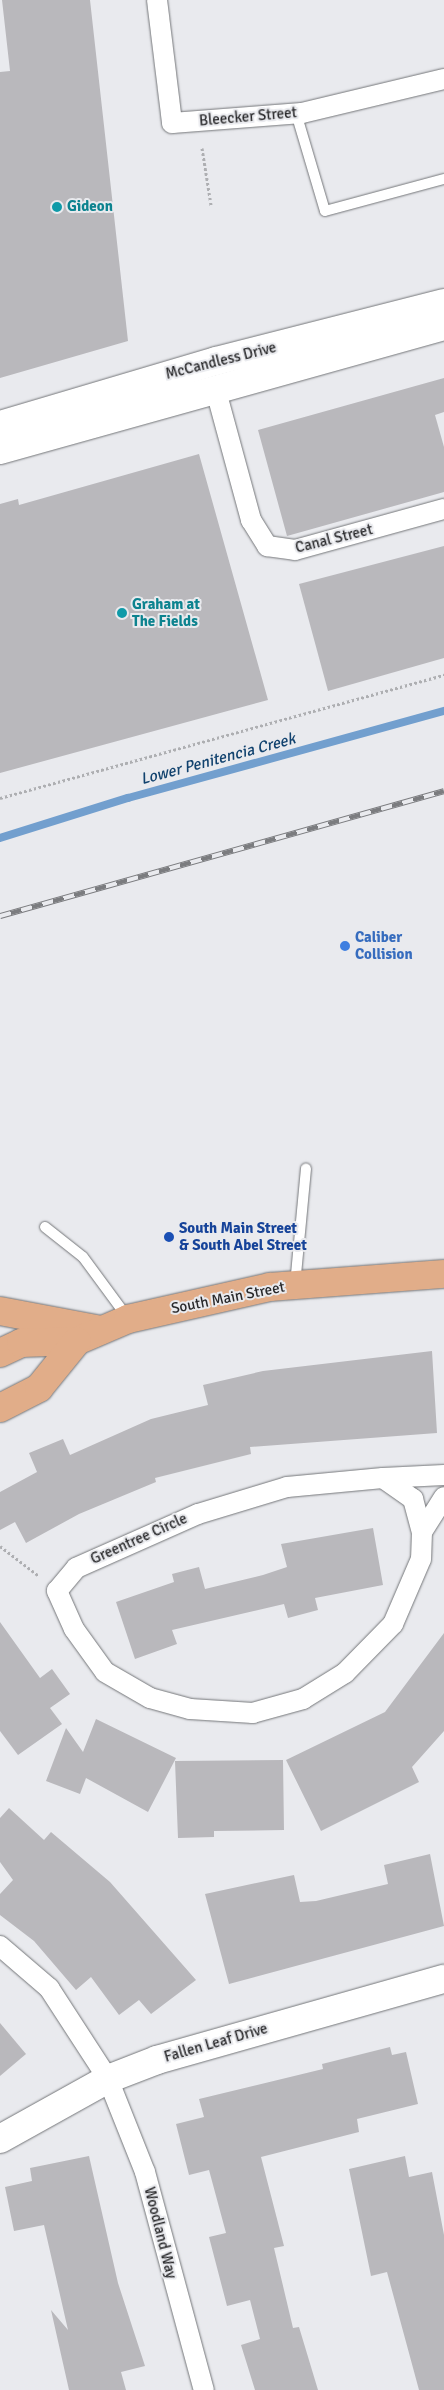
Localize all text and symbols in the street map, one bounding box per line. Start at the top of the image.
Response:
street label: Bleecker Street [198,104,298,130]
place label: Gideon [67,198,113,216]
marker: Gideon [51,201,63,213]
street label: McCandless Drive [164,339,278,383]
street label: Canal Street [293,521,375,557]
place label: Graham at The Fields [132,595,200,630]
marker: Graham at The Fields [116,607,128,619]
water label: Lower Penitencia Creek [138,729,298,789]
place label: Caliber Collision [355,928,413,963]
marker: Caliber Collision [339,940,351,952]
place label: South Main Street & South Abel Street [179,1219,307,1254]
marker: South Main Street & South Abel Street [163,1231,175,1243]
street label: South Main Street [170,1278,286,1318]
street label: Greentree Circle [88,1510,190,1568]
street label: Fallen Leaf Drive [162,2020,270,2066]
street label: Woodland Way [140,2185,180,2281]

